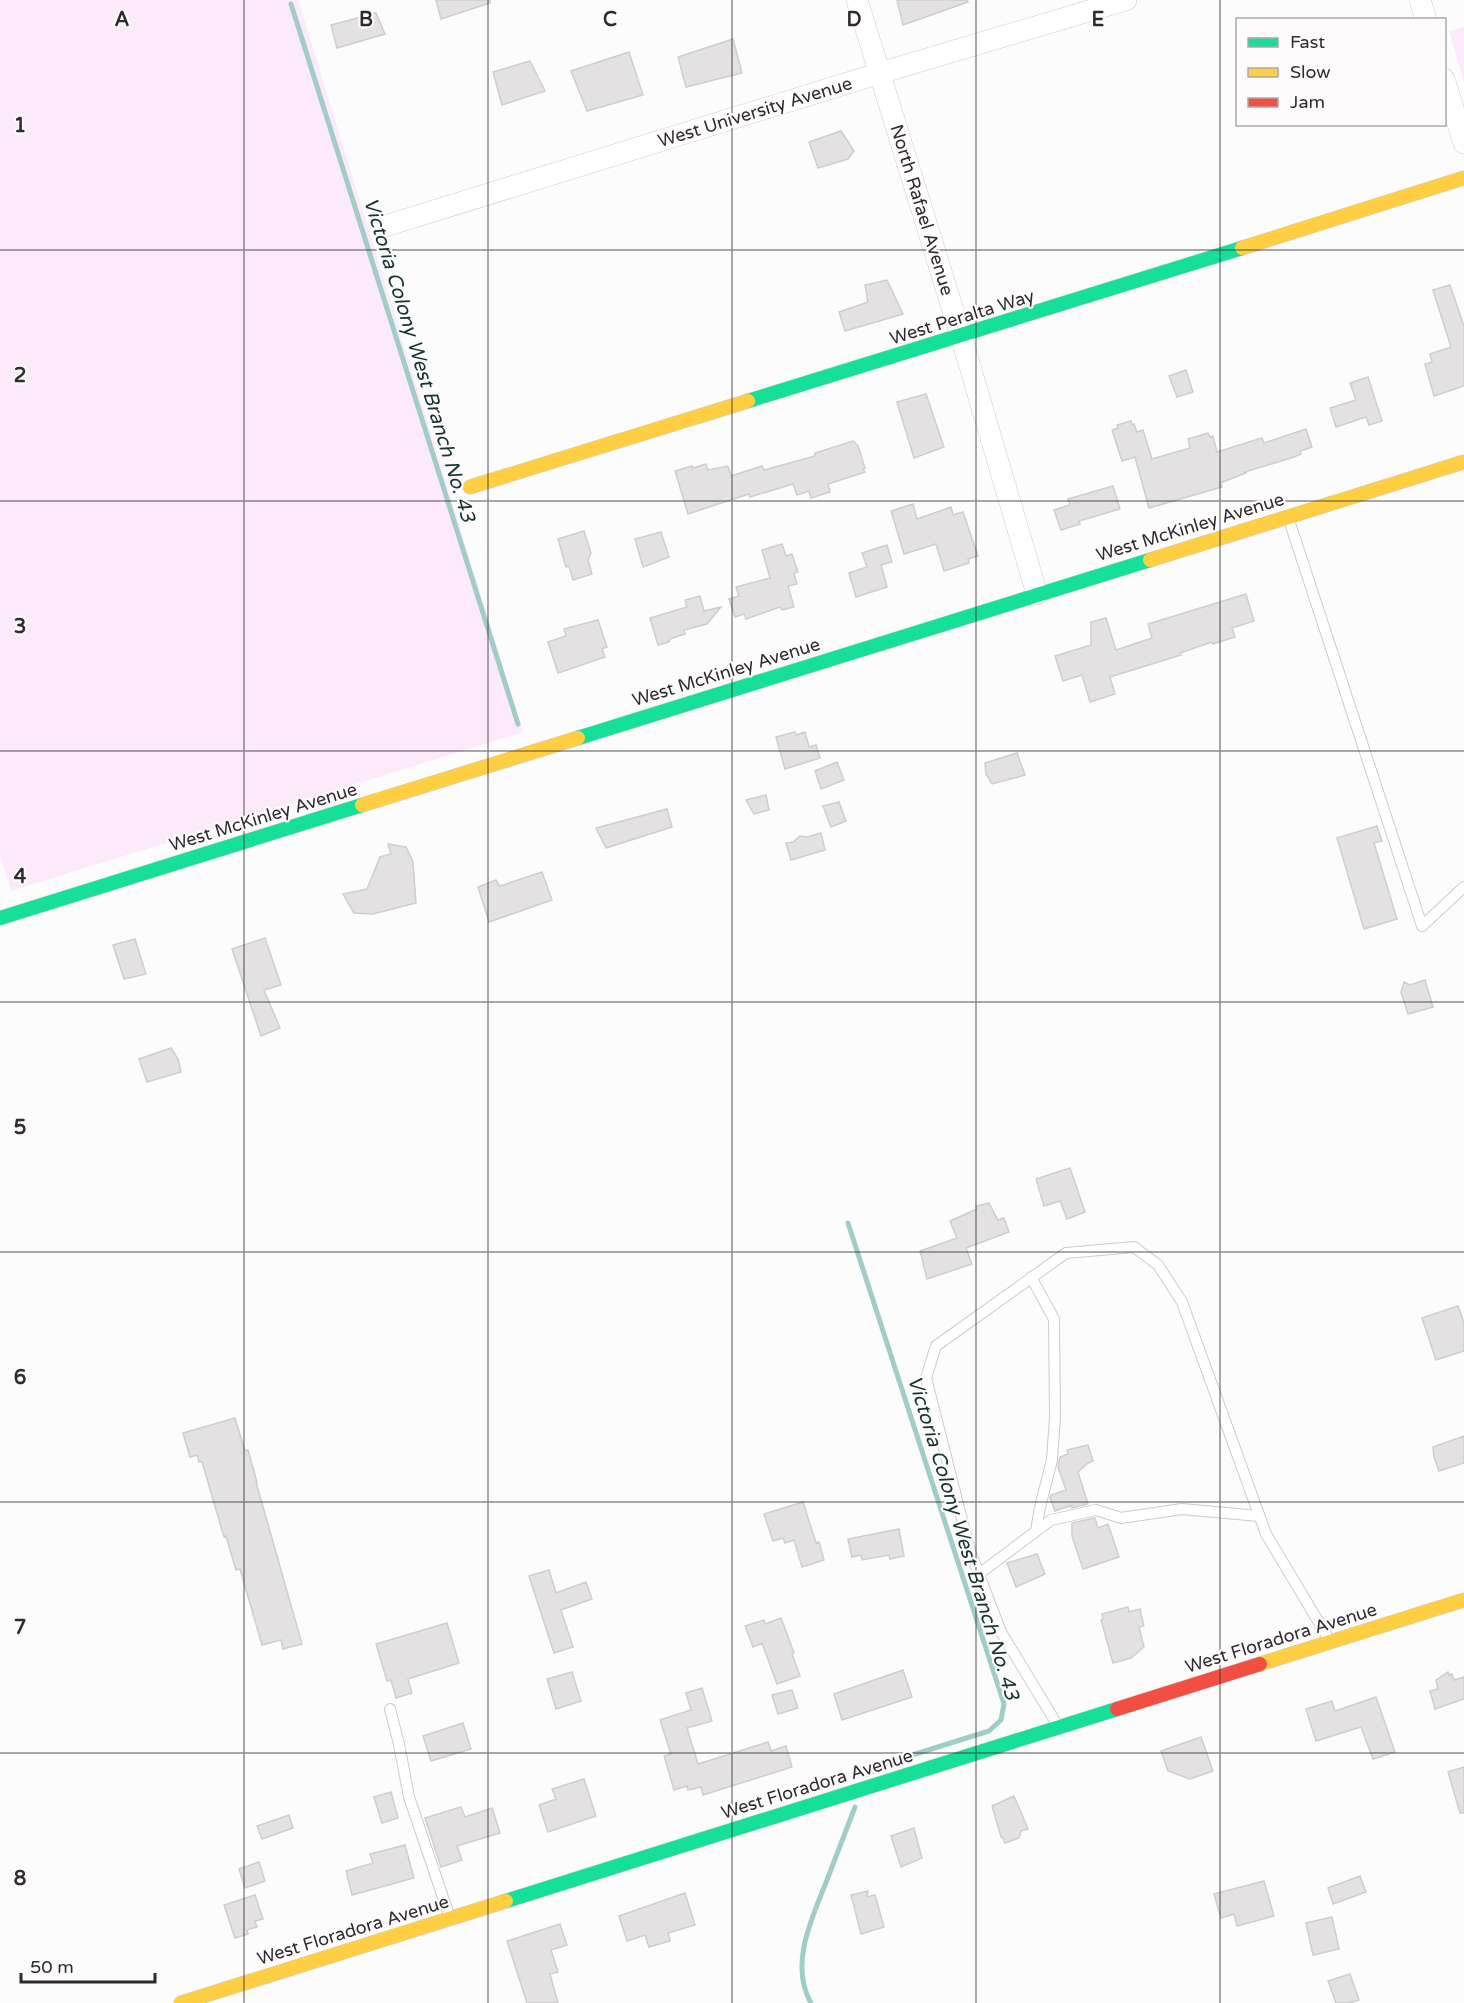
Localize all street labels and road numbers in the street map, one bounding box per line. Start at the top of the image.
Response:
street label: West University Avenue [655,72,855,152]
street label: North Rafael Avenue [885,122,959,298]
street label: West Peralta Way [887,284,1037,349]
street label: West McKinley Avenue [1093,488,1287,566]
street label: West McKinley Avenue [629,633,823,711]
street label: West McKinley Avenue [166,778,360,856]
street label: West Floradora Avenue [1182,1598,1380,1678]
street label: West Floradora Avenue [718,1744,916,1824]
street label: West Floradora Avenue [254,1890,452,1970]

